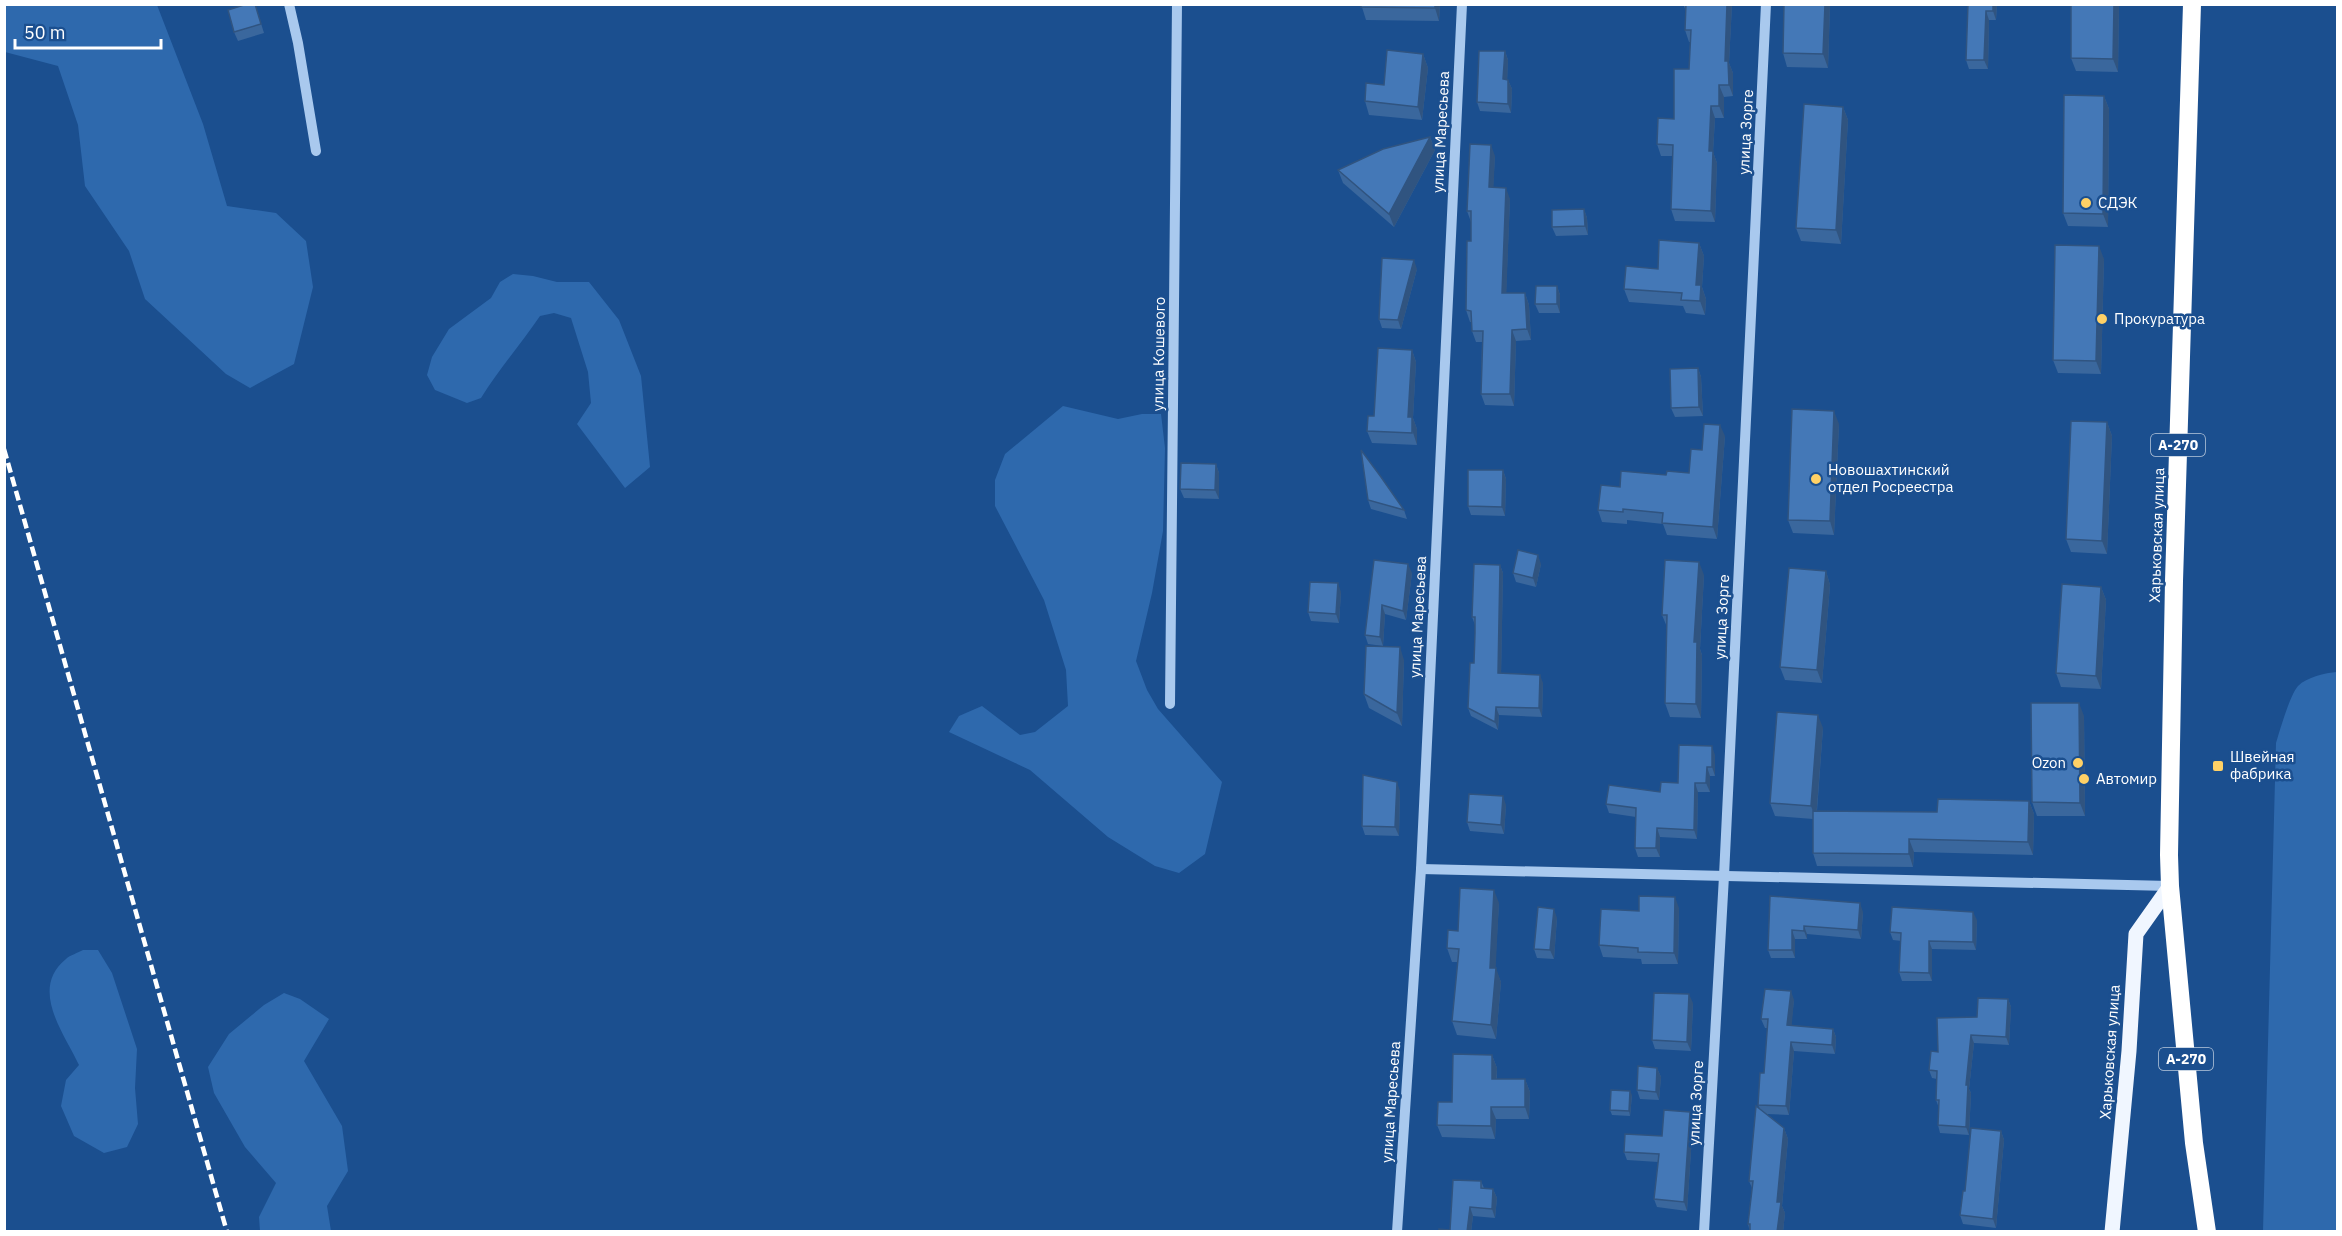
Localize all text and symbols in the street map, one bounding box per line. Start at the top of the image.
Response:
scale bar [15,12,160,50]
text: 50 m [24,21,66,44]
street label: улица Маресьева [1428,71,1453,193]
street label: улица Зорге [1734,89,1757,175]
place label: СДЭК [2098,193,2138,212]
marker: СДЭК [2079,196,2093,210]
street label: улица Кошевого [1148,296,1169,411]
place label: Прокуратура [2114,309,2205,328]
marker: Прокуратура [2095,312,2109,326]
road number: А-270 [2151,434,2205,456]
place label: Новошахтинский отдел Росреестра [1828,460,1953,496]
street label: Харьковская улица [2145,467,2168,603]
marker: Новошахтинский отдел Росреестра [1809,472,1823,486]
street label: улица Маресьева [1405,556,1430,678]
street label: улица Зорге [1710,574,1733,660]
place label: Швейная фабрика [2230,747,2295,783]
place label: Ozon [2032,753,2066,772]
marker: Ozon [2071,756,2085,770]
marker: Швейная фабрика [2211,759,2225,773]
place label: Автомир [2096,769,2157,788]
marker: Автомир [2077,772,2091,786]
street label: Харьковская улица [2095,984,2124,1120]
street label: улица Маресьева [1377,1040,1404,1164]
road number: А-270 [2159,1048,2213,1070]
street label: улица Зорге [1684,1060,1707,1146]

